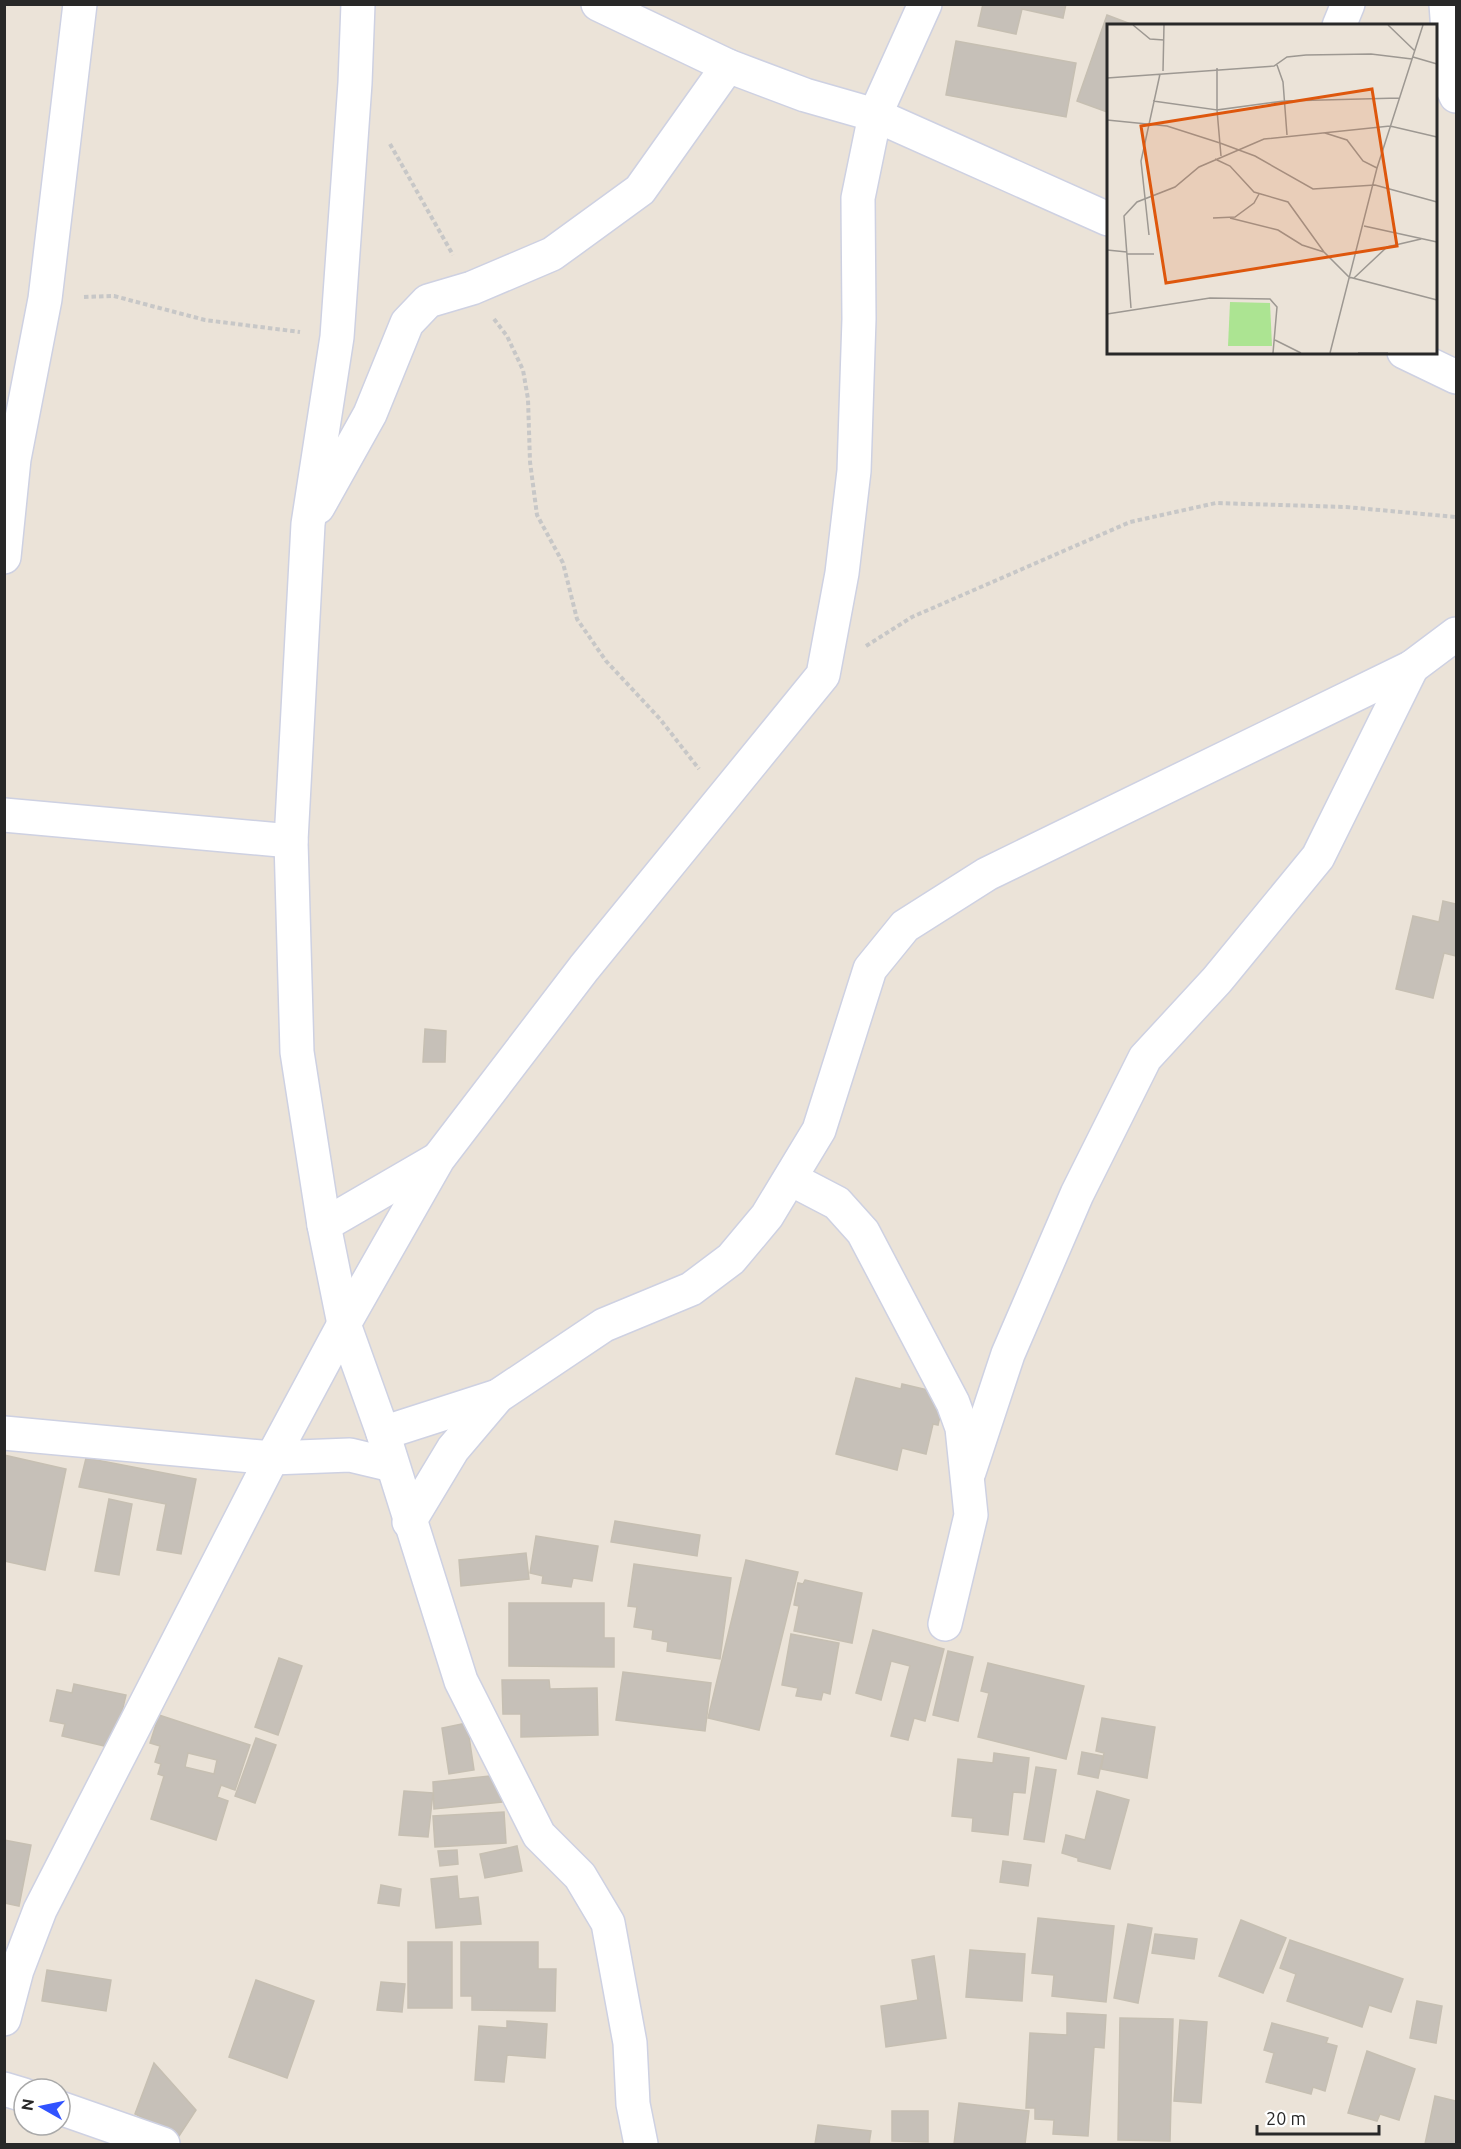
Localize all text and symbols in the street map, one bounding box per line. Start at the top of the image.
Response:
inset map [1107,24,1437,354]
north arrow [12,2077,72,2137]
text: N [17,2097,37,2112]
scale bar [1257,2098,1378,2136]
text: 20 m [1266,2108,1306,2128]

